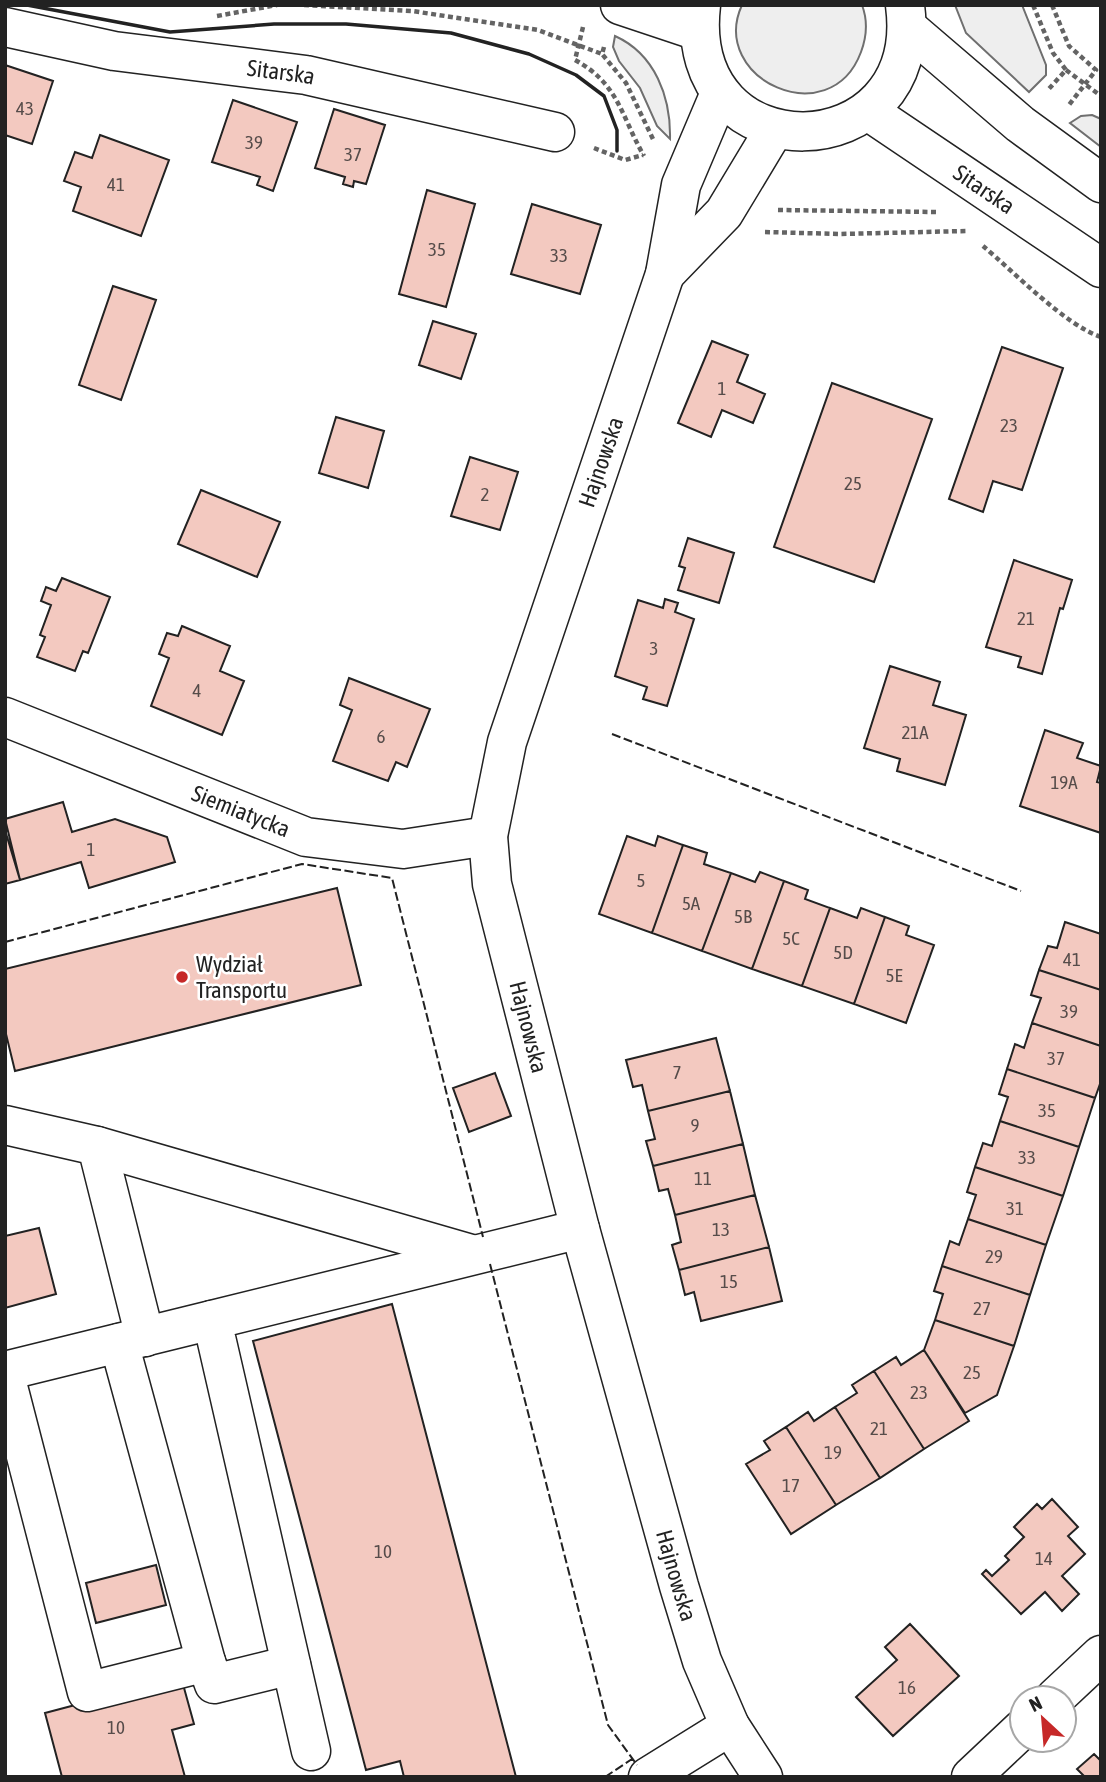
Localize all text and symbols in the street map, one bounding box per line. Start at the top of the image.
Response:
street label: Sitarska [246,55,318,90]
house number: 43 [16,97,34,119]
house number: 39 [245,131,263,153]
house number: 37 [344,143,362,165]
street label: Sitarska [949,159,1020,219]
house number: 41 [107,173,125,195]
house number: 35 [428,238,446,260]
house number: 33 [550,244,568,266]
house number: 1 [718,377,726,399]
street label: Hajnowska [573,413,629,511]
house number: 23 [1000,414,1018,436]
house number: 25 [844,472,862,494]
house number: 2 [481,483,489,505]
house number: 21 [1017,607,1035,629]
house number: 3 [650,637,658,659]
house number: 4 [193,679,202,701]
house number: 21A [901,721,929,743]
house number: 6 [377,725,386,747]
house number: 19A [1050,771,1078,793]
street label: Siemiatycka [188,780,294,842]
house number: 1 [87,838,95,860]
house number: 5 [637,869,645,891]
house number: 5A [682,892,701,914]
house number: 5B [734,905,752,927]
house number: 5C [782,927,800,949]
house number: 5D [833,941,853,963]
house number: 41 [1063,948,1081,970]
place label: Wydział Transportu [196,951,287,1003]
house number: 5E [885,964,903,986]
marker: Wydział Transportu [174,969,190,985]
street label: Hajnowska [504,978,553,1076]
house number: 39 [1060,1000,1078,1022]
house number: 37 [1047,1047,1065,1069]
house number: 7 [673,1061,681,1083]
house number: 35 [1038,1099,1056,1121]
house number: 9 [691,1114,700,1136]
house number: 33 [1018,1146,1036,1168]
house number: 11 [694,1167,712,1189]
house number: 31 [1006,1197,1024,1219]
house number: 13 [712,1218,730,1240]
house number: 29 [985,1245,1003,1267]
house number: 15 [720,1270,738,1292]
house number: 27 [973,1297,991,1319]
house number: 25 [963,1361,981,1383]
house number: 23 [910,1381,928,1403]
house number: 21 [870,1417,888,1439]
house number: 19 [824,1441,842,1463]
house number: 17 [782,1474,800,1496]
street label: Hajnowska [651,1527,702,1624]
house number: 10 [374,1540,392,1562]
house number: 14 [1035,1547,1053,1569]
house number: 16 [898,1676,916,1698]
north arrow [1008,1684,1078,1754]
text: N [1026,1691,1045,1716]
house number: 10 [107,1716,125,1738]

